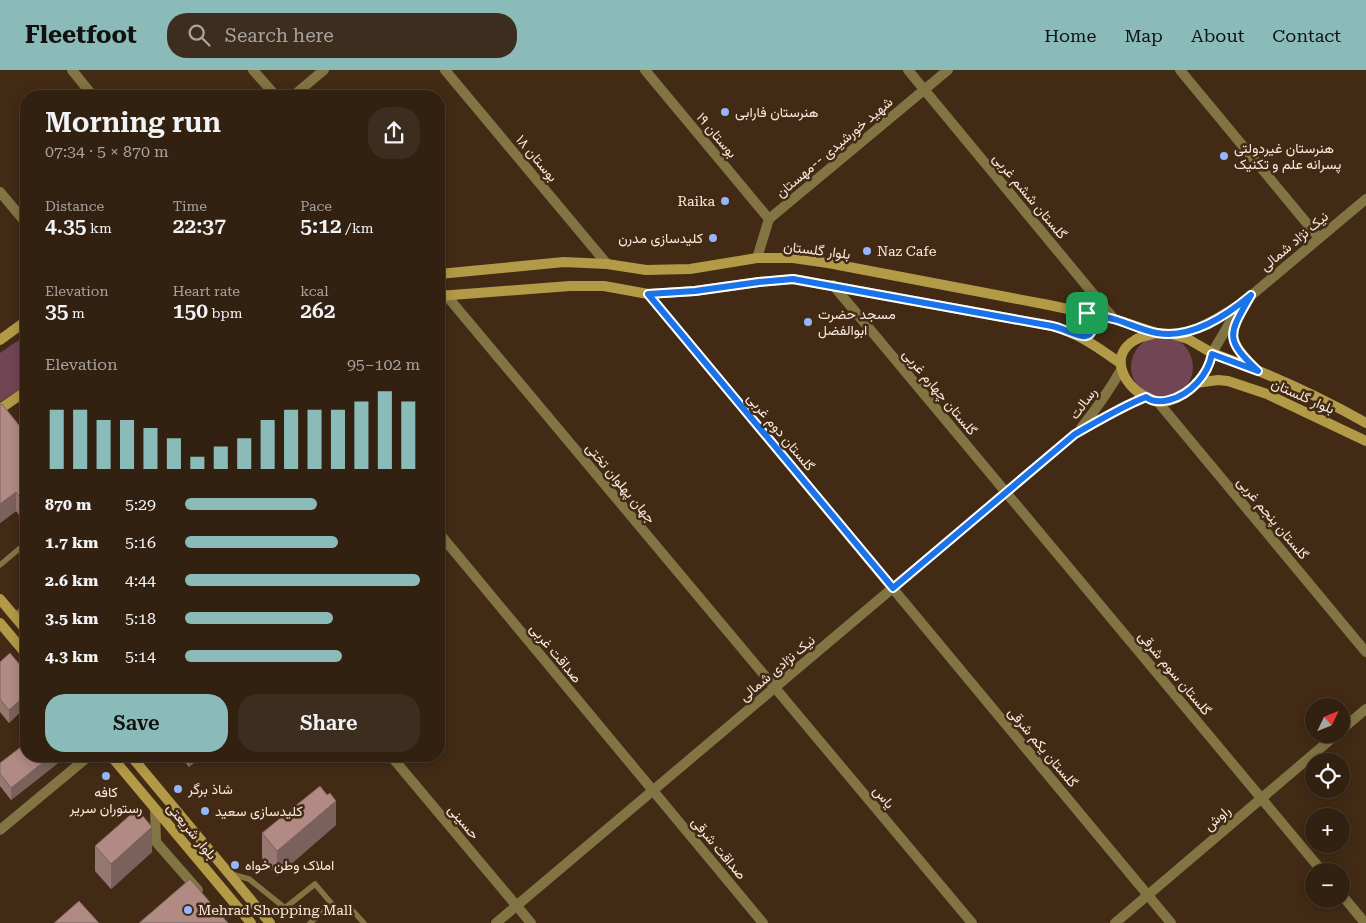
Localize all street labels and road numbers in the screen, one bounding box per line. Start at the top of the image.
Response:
street label: شهید خورشیدی --مهستان [772,93,896,201]
street label: بوستان ۱۹ [693,109,741,162]
street label: بوستان ۱۸ [512,132,561,185]
street label: گلستان ششم غربی [989,150,1070,243]
street label: نیک نژاد شمالی [1257,208,1332,275]
street label: بلوار گلستان [782,238,851,263]
street label: گلستان چهارم غربی [898,346,981,439]
street label: بلوار گلستان [1269,375,1337,418]
street label: رسالت [1066,384,1101,423]
street label: گلستان دوم غربی [743,390,818,475]
street label: جهان پهلوان تختی [581,440,659,528]
street label: گلستان پنجم غربی [1232,474,1312,564]
street label: صداقت غربی [526,620,586,687]
street label: گلستان سوم شرقی [1134,628,1215,719]
street label: نیک نژادی شمالی [736,632,819,705]
street label: گلستان یکم شرقی [1004,704,1081,791]
street label: یاس [869,782,898,812]
street label: بلوار شریعتی [163,799,220,863]
street label: حسینی [444,802,483,843]
street label: راوش [1200,802,1234,835]
street label: صداقت شرقی [688,814,750,883]

